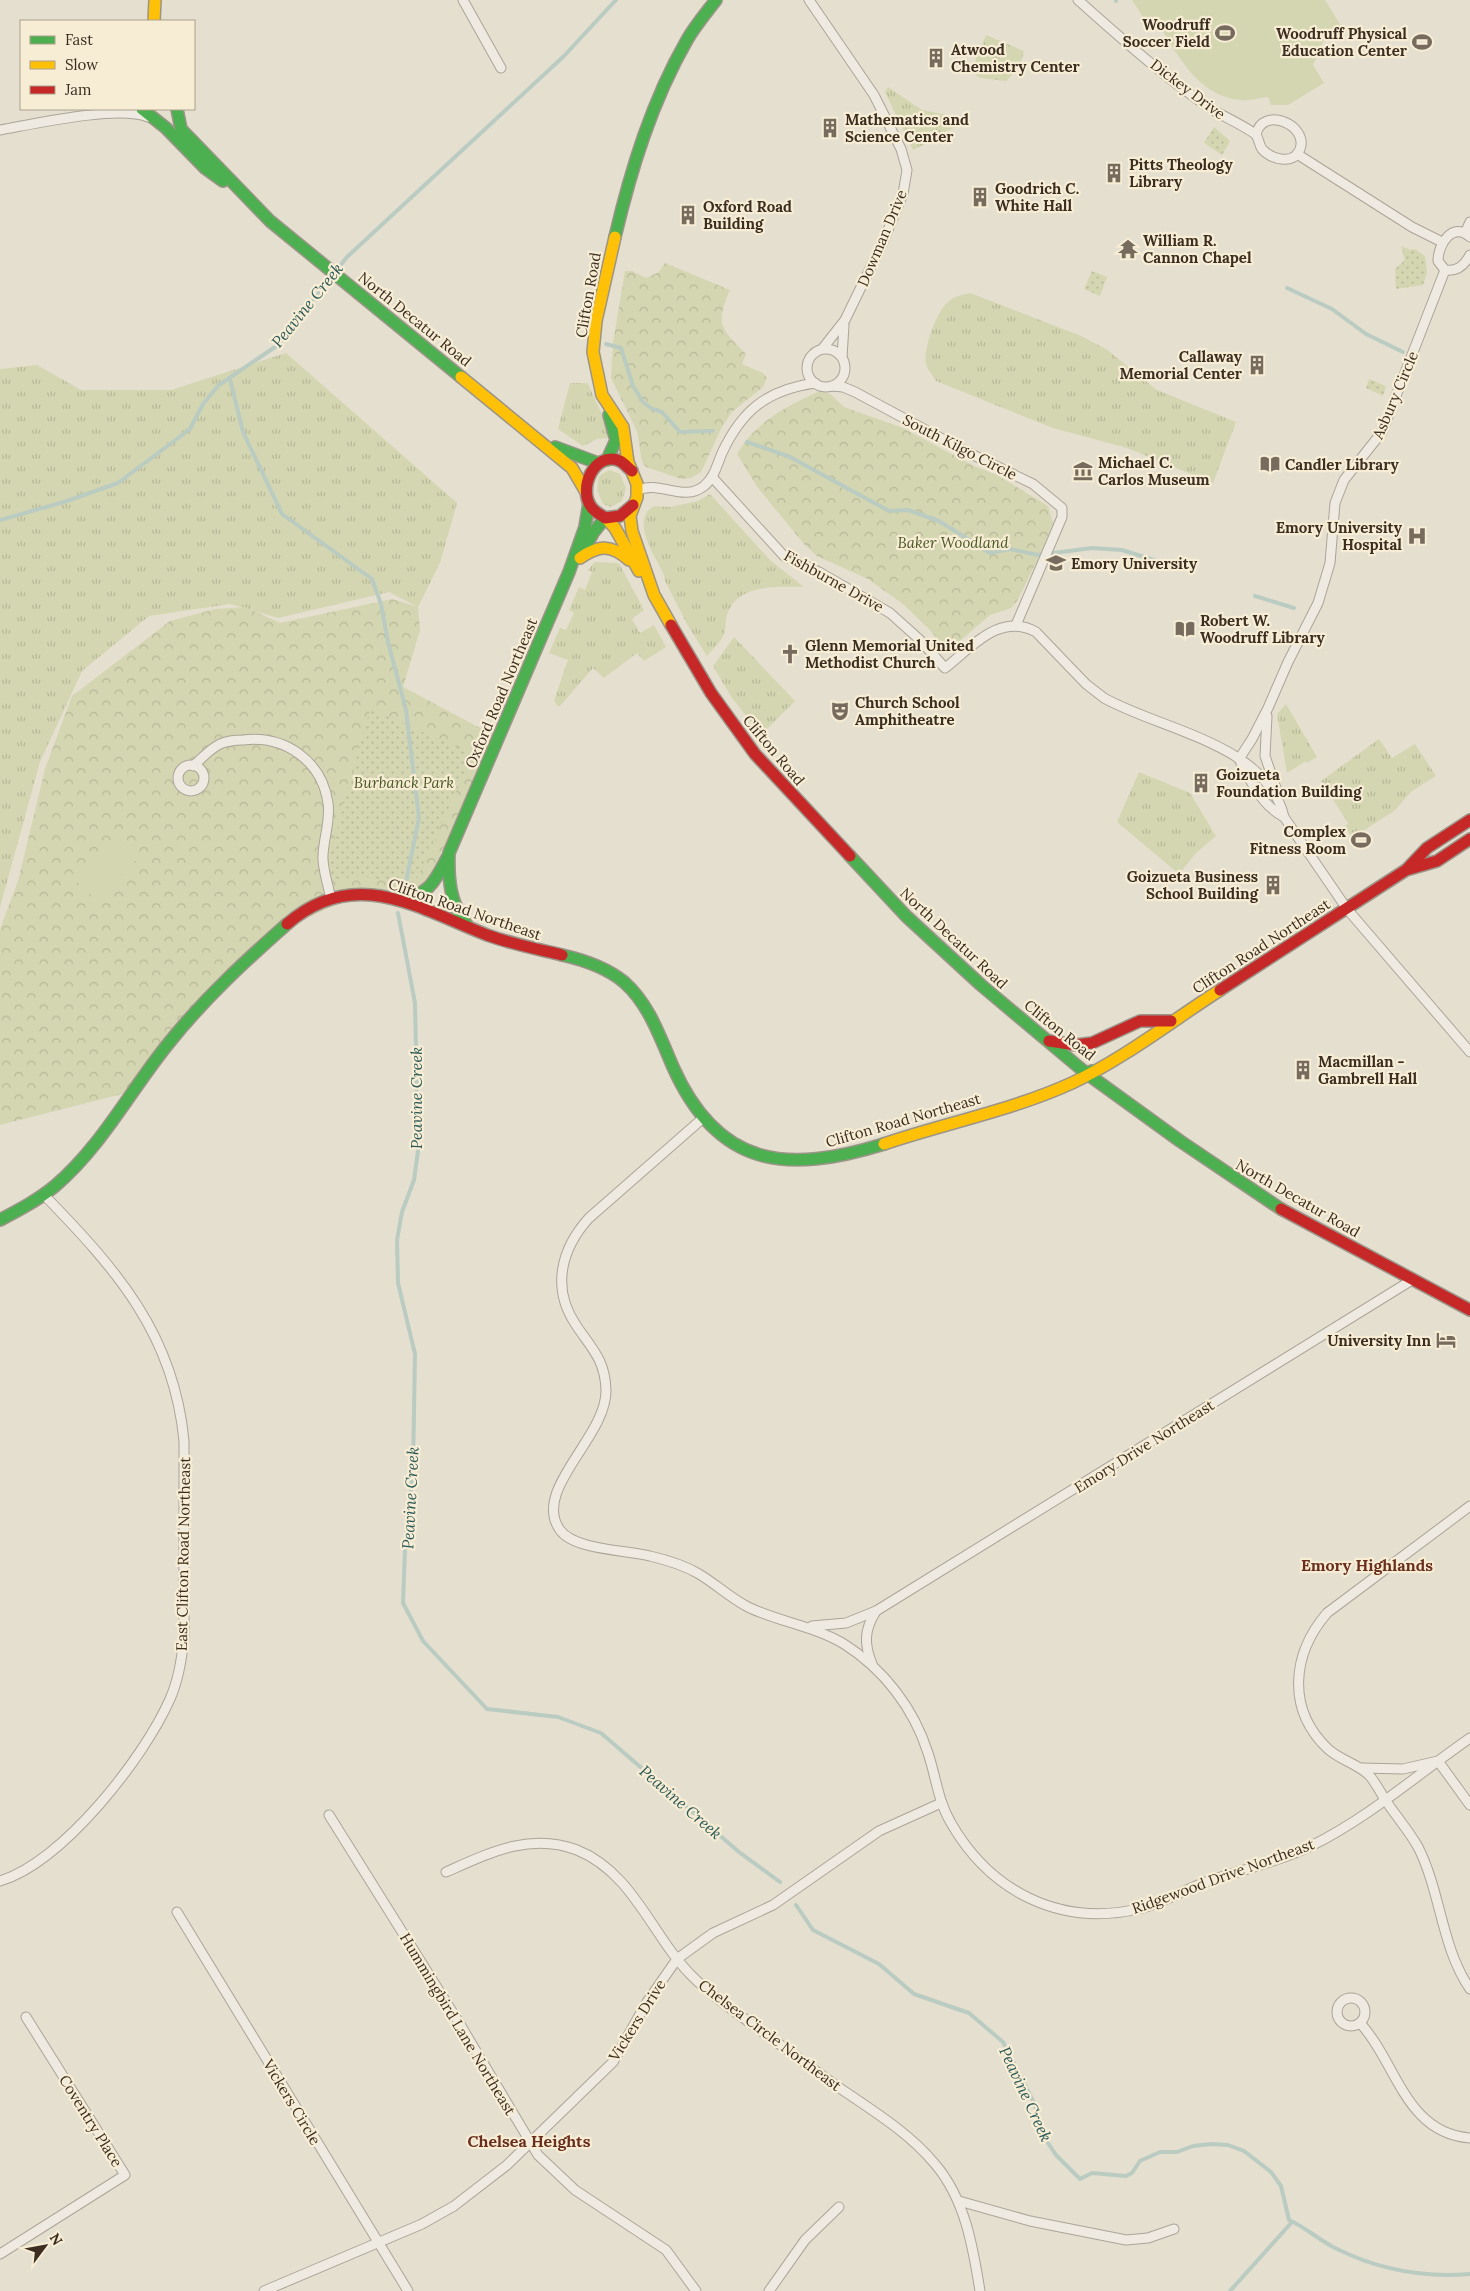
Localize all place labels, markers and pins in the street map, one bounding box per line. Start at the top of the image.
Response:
place label: Woodruff Soccer Field [1123,15,1211,51]
sports icon: Woodruff Soccer Field [1214,22,1236,44]
place label: Woodruff Physical Education Center [1276,24,1408,60]
sports icon: Woodruff Physical Education Center [1411,31,1433,53]
place label: Atwood Chemistry Center [951,40,1081,76]
building icon: Atwood Chemistry Center [925,47,947,69]
place label: Mathematics and Science Center [845,110,969,146]
building icon: Mathematics and Science Center [819,117,841,139]
place label: Pitts Theology Library [1129,155,1234,191]
building icon: Pitts Theology Library [1103,162,1125,184]
place label: Goodrich C. White Hall [995,179,1079,215]
building icon: Goodrich C. White Hall [969,186,991,208]
place label: Oxford Road Building [703,197,792,233]
building icon: Oxford Road Building [677,204,699,226]
place label: William R. Cannon Chapel [1143,231,1252,267]
temple icon: William R. Cannon Chapel [1117,238,1139,260]
place label: Callaway Memorial Center [1119,347,1243,383]
building icon: Callaway Memorial Center [1246,354,1268,376]
place label: Michael C. Carlos Museum [1098,453,1210,489]
library icon: Candler Library [1259,453,1281,475]
place label: Candler Library [1285,455,1400,474]
museum icon: Michael C. Carlos Museum [1072,460,1094,482]
place label: Emory University Hospital [1276,518,1403,554]
hospital icon: Emory University Hospital [1406,525,1428,547]
school or university icon: Emory University [1045,552,1067,574]
place label: Emory University [1071,554,1198,573]
place label: Robert W. Woodruff Library [1200,611,1326,647]
library icon: Robert W. Woodruff Library [1174,618,1196,640]
place label: Glenn Memorial United Methodist Church [805,636,974,672]
church icon: Glenn Memorial United Methodist Church [779,643,801,665]
place label: Church School Amphitheatre [855,693,960,729]
theatre icon: Church School Amphitheatre [829,700,851,722]
place label: Goizueta Foundation Building [1216,765,1362,801]
building icon: Goizueta Foundation Building [1190,772,1212,794]
place label: Complex Fitness Room [1250,822,1346,858]
sports icon: Complex Fitness Room [1350,829,1372,851]
place label: Goizueta Business School Building [1127,867,1259,903]
building icon: Goizueta Business School Building [1262,874,1284,896]
place label: Macmillan - Gambrell Hall [1318,1052,1417,1088]
building icon: Macmillan - Gambrell Hall [1292,1059,1314,1081]
hotel icon: University Inn [1435,1329,1457,1351]
place label: University Inn [1327,1331,1431,1350]

